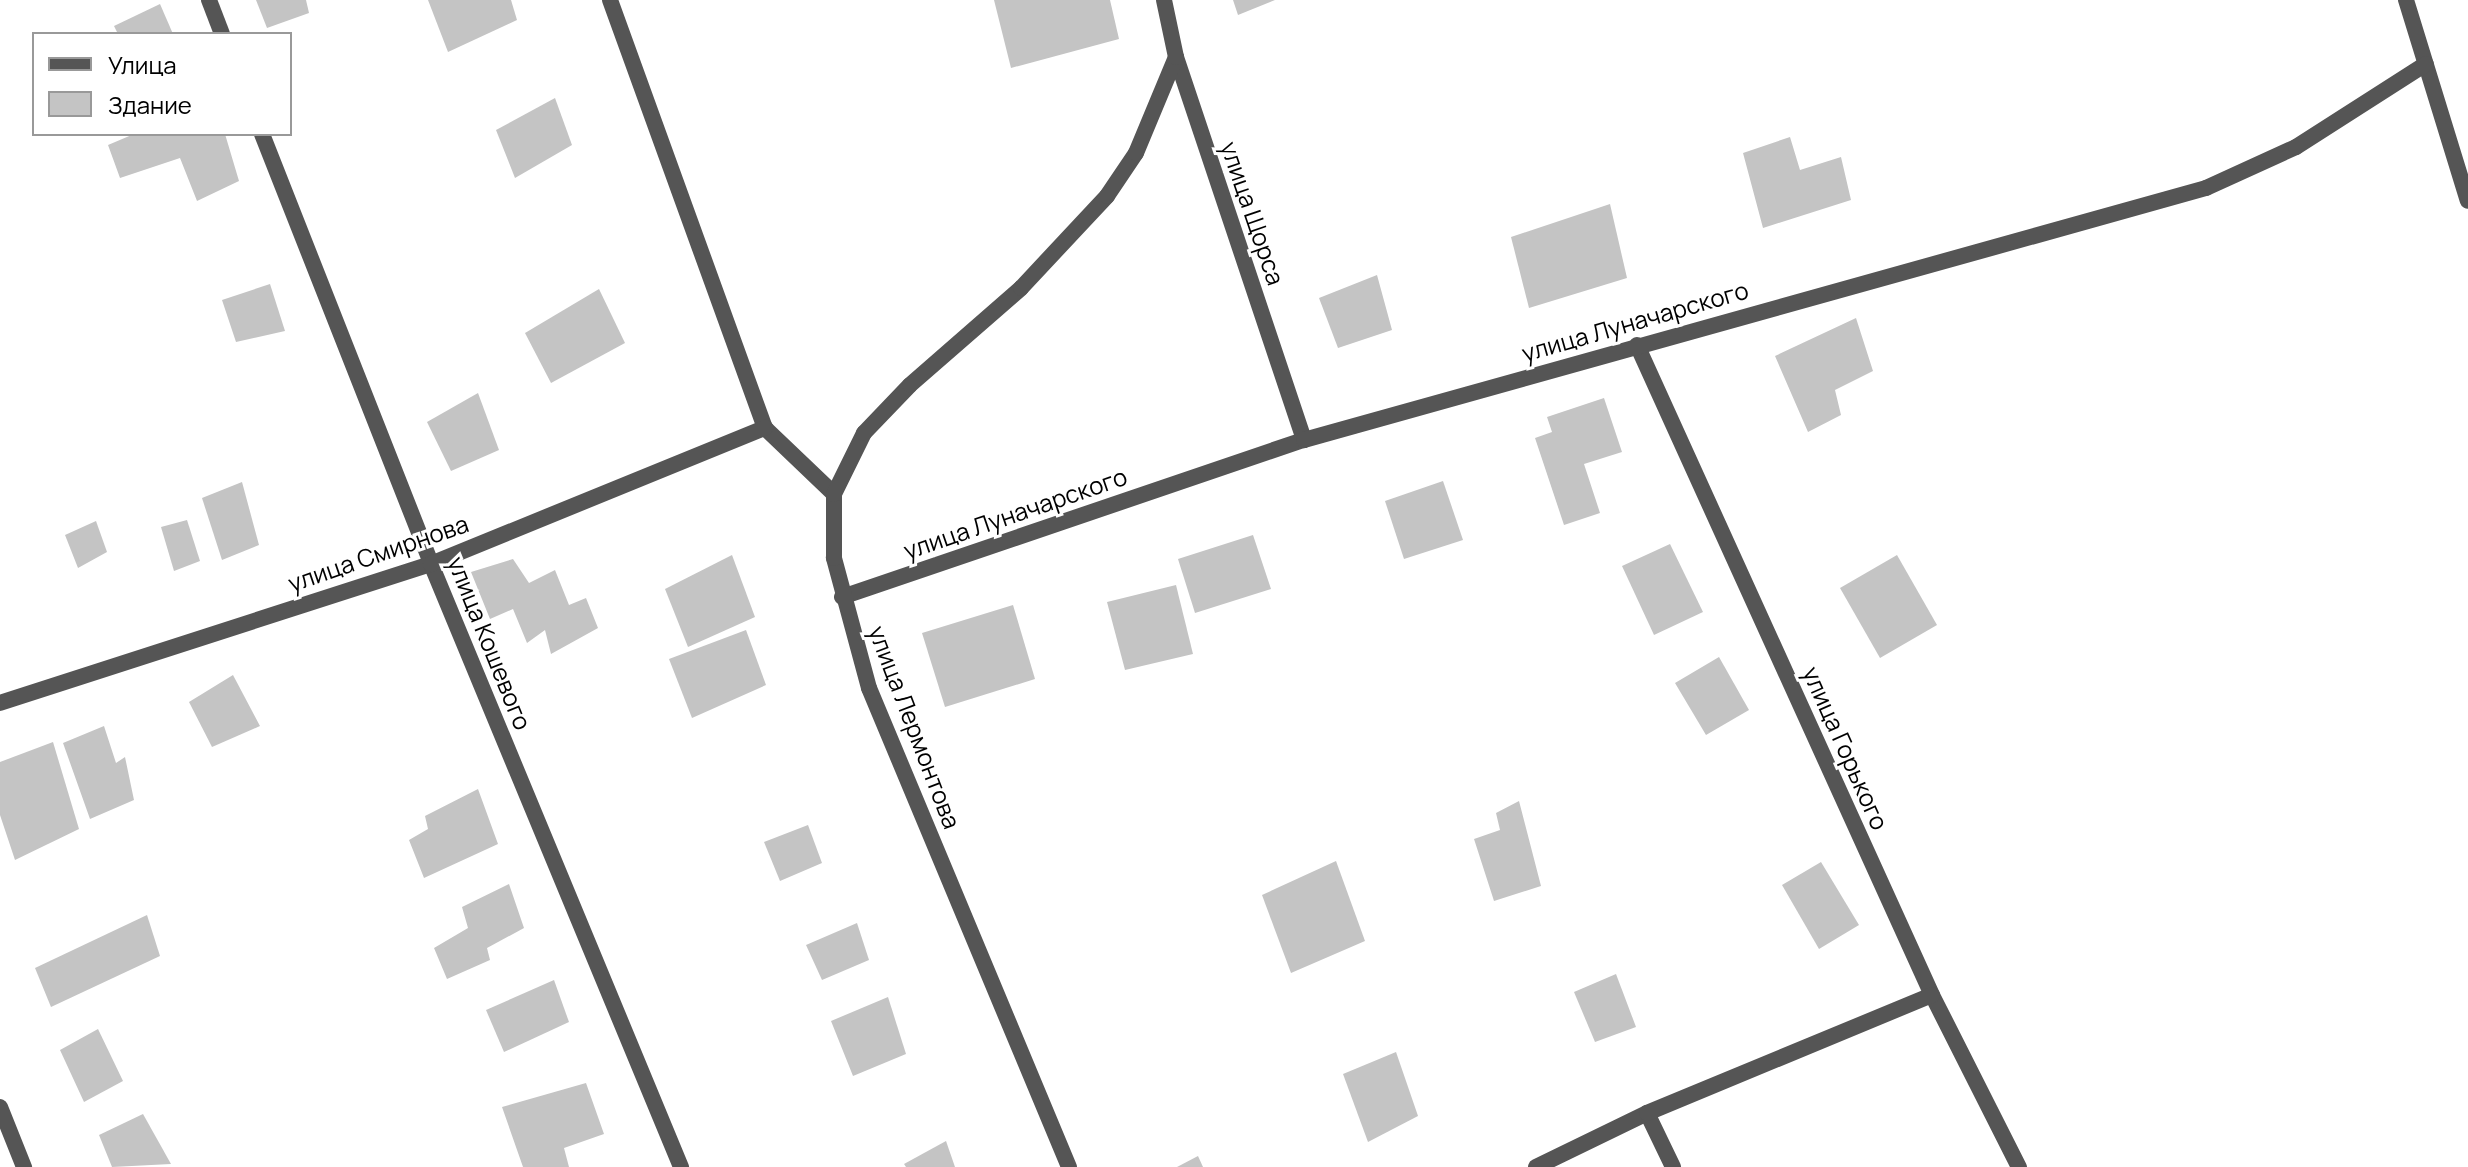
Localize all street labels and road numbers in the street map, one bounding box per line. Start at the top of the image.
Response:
street label: улица Щорса [1215,138,1291,288]
street label: улица Луначарского [1518,275,1752,367]
street label: улица Луначарского [899,461,1131,565]
street label: улица Смирнова [284,509,472,597]
street label: улица Кошевого [442,552,538,734]
street label: улица Лермонтова [863,622,967,832]
street label: улица Горького [1797,662,1895,834]

